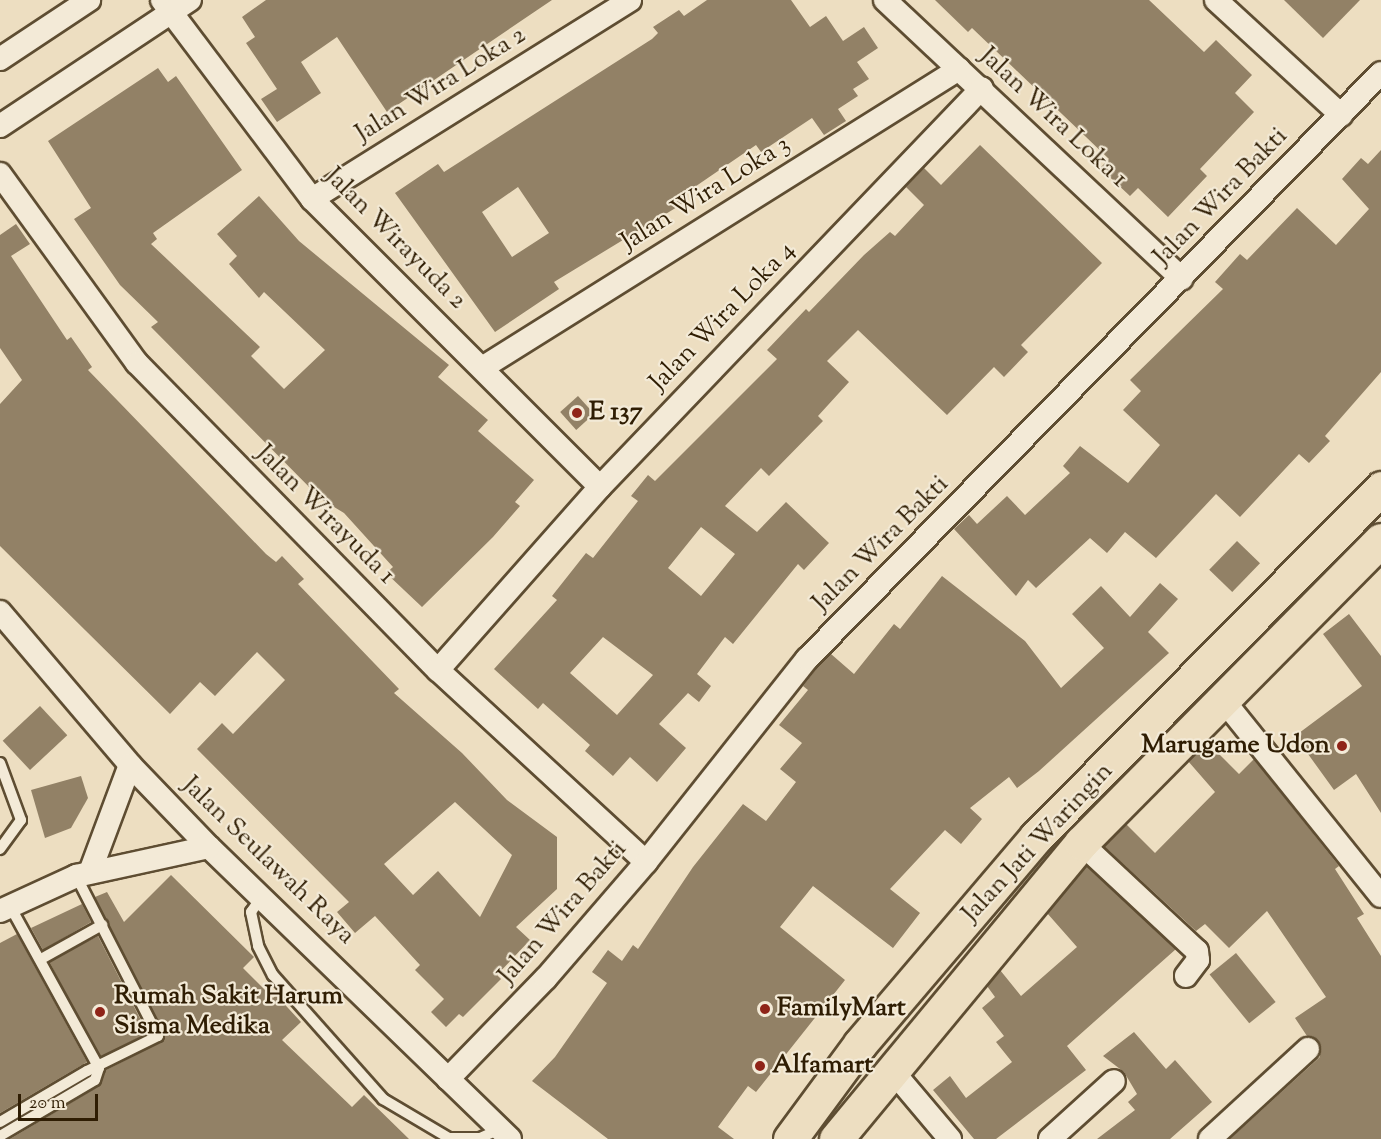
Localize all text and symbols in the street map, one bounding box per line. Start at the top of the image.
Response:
street label: Jalan Wira Loka 2 [350,20,532,150]
street label: Jalan Wira Loka 1 [972,41,1134,195]
street label: Jalan Wira Bakti [1147,121,1295,273]
street label: Jalan Wira Loka 3 [616,129,796,259]
street label: Jalan Wirayuda 2 [318,162,472,316]
street label: Jalan Wira Loka 4 [644,236,802,398]
place label: E 137 [589,397,643,429]
marker: E 137 [570,406,584,420]
street label: Jalan Wirayuda 1 [249,439,401,591]
street label: Jalan Wira Bakti [806,469,956,619]
place label: Marugame Udon [1141,730,1330,762]
marker: Marugame Udon [1335,739,1349,753]
street label: Jalan Jati Waringin [956,757,1120,929]
street label: Jalan Seulawah Raya [175,770,361,952]
street label: Jalan Wira Bakti [492,835,634,991]
place label: Rumah Sakit Harum Sisma Medika [114,981,343,1042]
place label: FamilyMart [777,993,906,1025]
marker: FamilyMart [758,1002,772,1016]
marker: Rumah Sakit Harum Sisma Medika [91,1003,109,1021]
place label: Alfamart [772,1050,873,1082]
marker: Alfamart [753,1059,767,1073]
scale bar [21,1082,100,1120]
text: 20 m [29,1091,66,1117]

